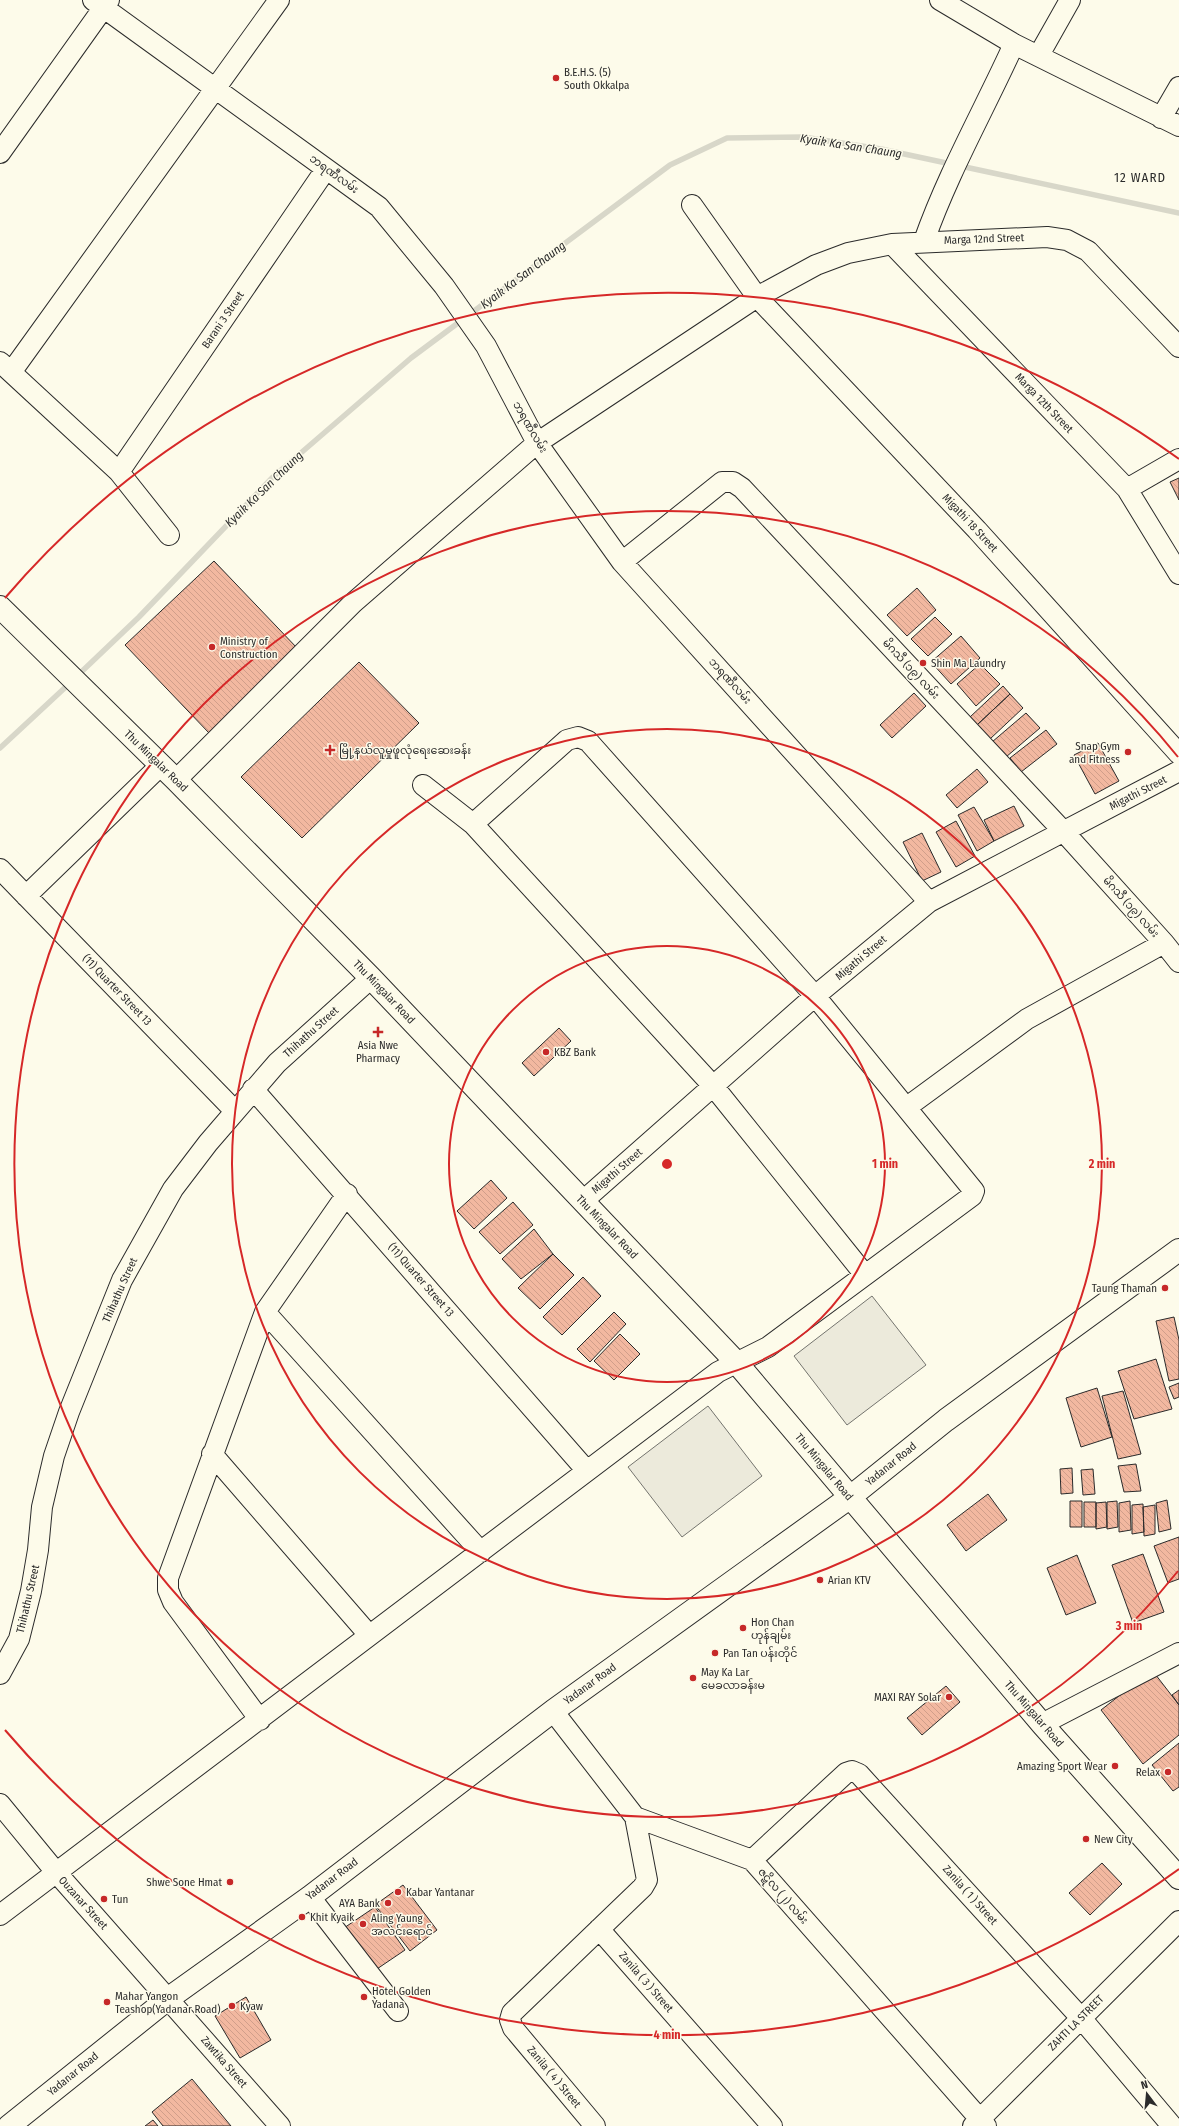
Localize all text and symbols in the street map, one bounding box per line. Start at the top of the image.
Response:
place label: B.E.H.S. (5) South Okkalpa [564,66,629,92]
marker: B.E.H.S. (5) South Okkalpa [551,73,561,83]
water label: Kyaik Ka San Chaung [799,131,903,161]
street label: ဘရဏီလမ်း [306,151,362,198]
district label: 12 WARD [1114,170,1166,185]
street label: Marga 12nd Street [944,231,1025,247]
water label: Kyaik Ka San Chaung [478,238,568,312]
street label: Barani 3 Street [199,289,247,351]
street label: Marga 12th Street [1012,370,1076,436]
street label: ဘရဏီလမ်း [508,398,551,456]
water label: Kyaik Ka San Chaung [222,448,306,530]
street label: Migathi 18 Street [940,491,1001,555]
place label: Ministry of Construction [220,635,278,661]
street label: မိဂသီ (၁၉) လမ်း [878,636,943,703]
marker: Ministry of Construction [207,642,217,652]
street label: ဘရဏီလမ်း [704,655,755,708]
place label: Shin Ma Laundry [931,657,1006,670]
marker: Shin Ma Laundry [918,658,928,668]
street label: Thu Mingalar Road [122,727,190,795]
place label: Snap Gym and Fitness [1069,740,1120,766]
place label: မြို့နယ်လူမှုဖူလုံရေးဆေးခန်း [339,743,471,759]
marker: မြို့နယ်လူမှုဖူလုံရေးဆေးခန်း [324,744,336,756]
marker: Snap Gym and Fitness [1123,747,1133,757]
street label: Migathi Street [1107,773,1169,813]
street label: မိဂသီ (၁၉) လမ်း [1099,873,1163,942]
street label: Migathi Street [833,933,890,983]
street label: (11) Quarter Street 13 [80,952,154,1028]
street label: Thu Mingalar Road [350,958,418,1026]
street label: Thihathu Street [281,1004,342,1060]
marker: Asia Nwe Pharmacy [373,1027,383,1037]
place label: Asia Nwe Pharmacy [356,1039,400,1065]
place label: KBZ Bank [554,1046,597,1059]
marker: KBZ Bank [541,1047,551,1057]
street label: Migathi Street [589,1145,645,1196]
centre of rings [660,1157,674,1171]
text: 1 min [872,1157,898,1171]
text: 2 min [1088,1157,1115,1171]
street label: Thu Mingalar Road [573,1193,641,1261]
street label: (11) Quarter Street 13 [385,1241,457,1320]
street label: Thihathu Street [100,1255,140,1324]
place label: Taung Thaman [1092,1282,1157,1295]
marker: Taung Thaman [1160,1283,1170,1293]
street label: Thu Mingalar Road [792,1431,856,1503]
street label: Yadanar Road [863,1440,919,1488]
street label: Thihathu Street [14,1563,42,1634]
place label: Arian KTV [828,1574,871,1587]
marker: Arian KTV [815,1575,825,1585]
place label: Hon Chan ဟုန်ချမ်း [751,1616,794,1644]
text: 3 min [1115,1619,1142,1633]
marker: Hon Chan ဟုန်ချမ်း [738,1623,748,1633]
place label: Pan Tan ပန်းတိုင် [723,1646,797,1662]
marker: Pan Tan ပန်းတိုင် [710,1648,720,1658]
street label: Yadanar Road [561,1661,619,1707]
place label: May Ka Lar မေခလာခန်းမ [701,1666,765,1694]
marker: May Ka Lar မေခလာခန်းမ [688,1673,698,1683]
street label: Thu Mingalar Road [1002,1678,1066,1750]
place label: MAXI RAY Solar [874,1691,941,1704]
marker: MAXI RAY Solar [944,1692,954,1702]
place label: Amazing Sport Wear [1017,1760,1107,1773]
marker: Amazing Sport Wear [1110,1761,1120,1771]
place label: Relax [1136,1766,1160,1779]
marker: Relax [1163,1767,1173,1777]
place label: New City [1094,1833,1133,1846]
marker: New City [1081,1834,1091,1844]
street label: Yadanar Road [303,1855,361,1903]
street label: Zanila ( 1 ) Street [940,1863,1000,1928]
street label: ဇဋိလ (၂) လမ်း [754,1865,812,1928]
street label: Ouzanar Street [56,1874,110,1933]
place label: Shwe Sone Hmat [146,1876,222,1889]
marker: Shwe Sone Hmat [225,1877,235,1887]
place label: Kabar Yantanar [406,1886,475,1899]
marker: Kabar Yantanar [393,1887,403,1897]
place label: Tun [112,1893,128,1906]
marker: Tun [99,1894,109,1904]
place label: AYA Bank [339,1897,381,1910]
marker: AYA Bank [383,1898,393,1908]
place label: Khit Kyaik [310,1911,355,1924]
marker: Khit Kyaik [297,1912,307,1922]
place label: Aling Yaung အလင်းရောင် [371,1912,433,1940]
marker: Aling Yaung အလင်းရောင် [358,1919,368,1929]
street label: Zanila ( 3 ) Street [616,1949,676,2015]
place label: Hotel Golden Yadana [372,1985,431,2011]
place label: Mahar Yangon Teashop(Yadanar Road) [115,1990,220,2016]
marker: Hotel Golden Yadana [359,1992,369,2002]
street label: ZAHTI LA STREET [1046,1992,1107,2053]
marker: Mahar Yangon Teashop(Yadanar Road) [102,1997,112,2007]
place label: Kyaw [240,2000,263,2013]
marker: Kyaw [227,2001,237,2011]
text: 4 min [653,2028,681,2042]
street label: Zawtika Street [198,2034,250,2091]
street label: Zanila ( 4 ) Street [524,2044,584,2111]
street label: Yadanar Road [45,2050,101,2098]
north arrow [1127,2074,1167,2114]
text: N [1139,2078,1149,2092]

